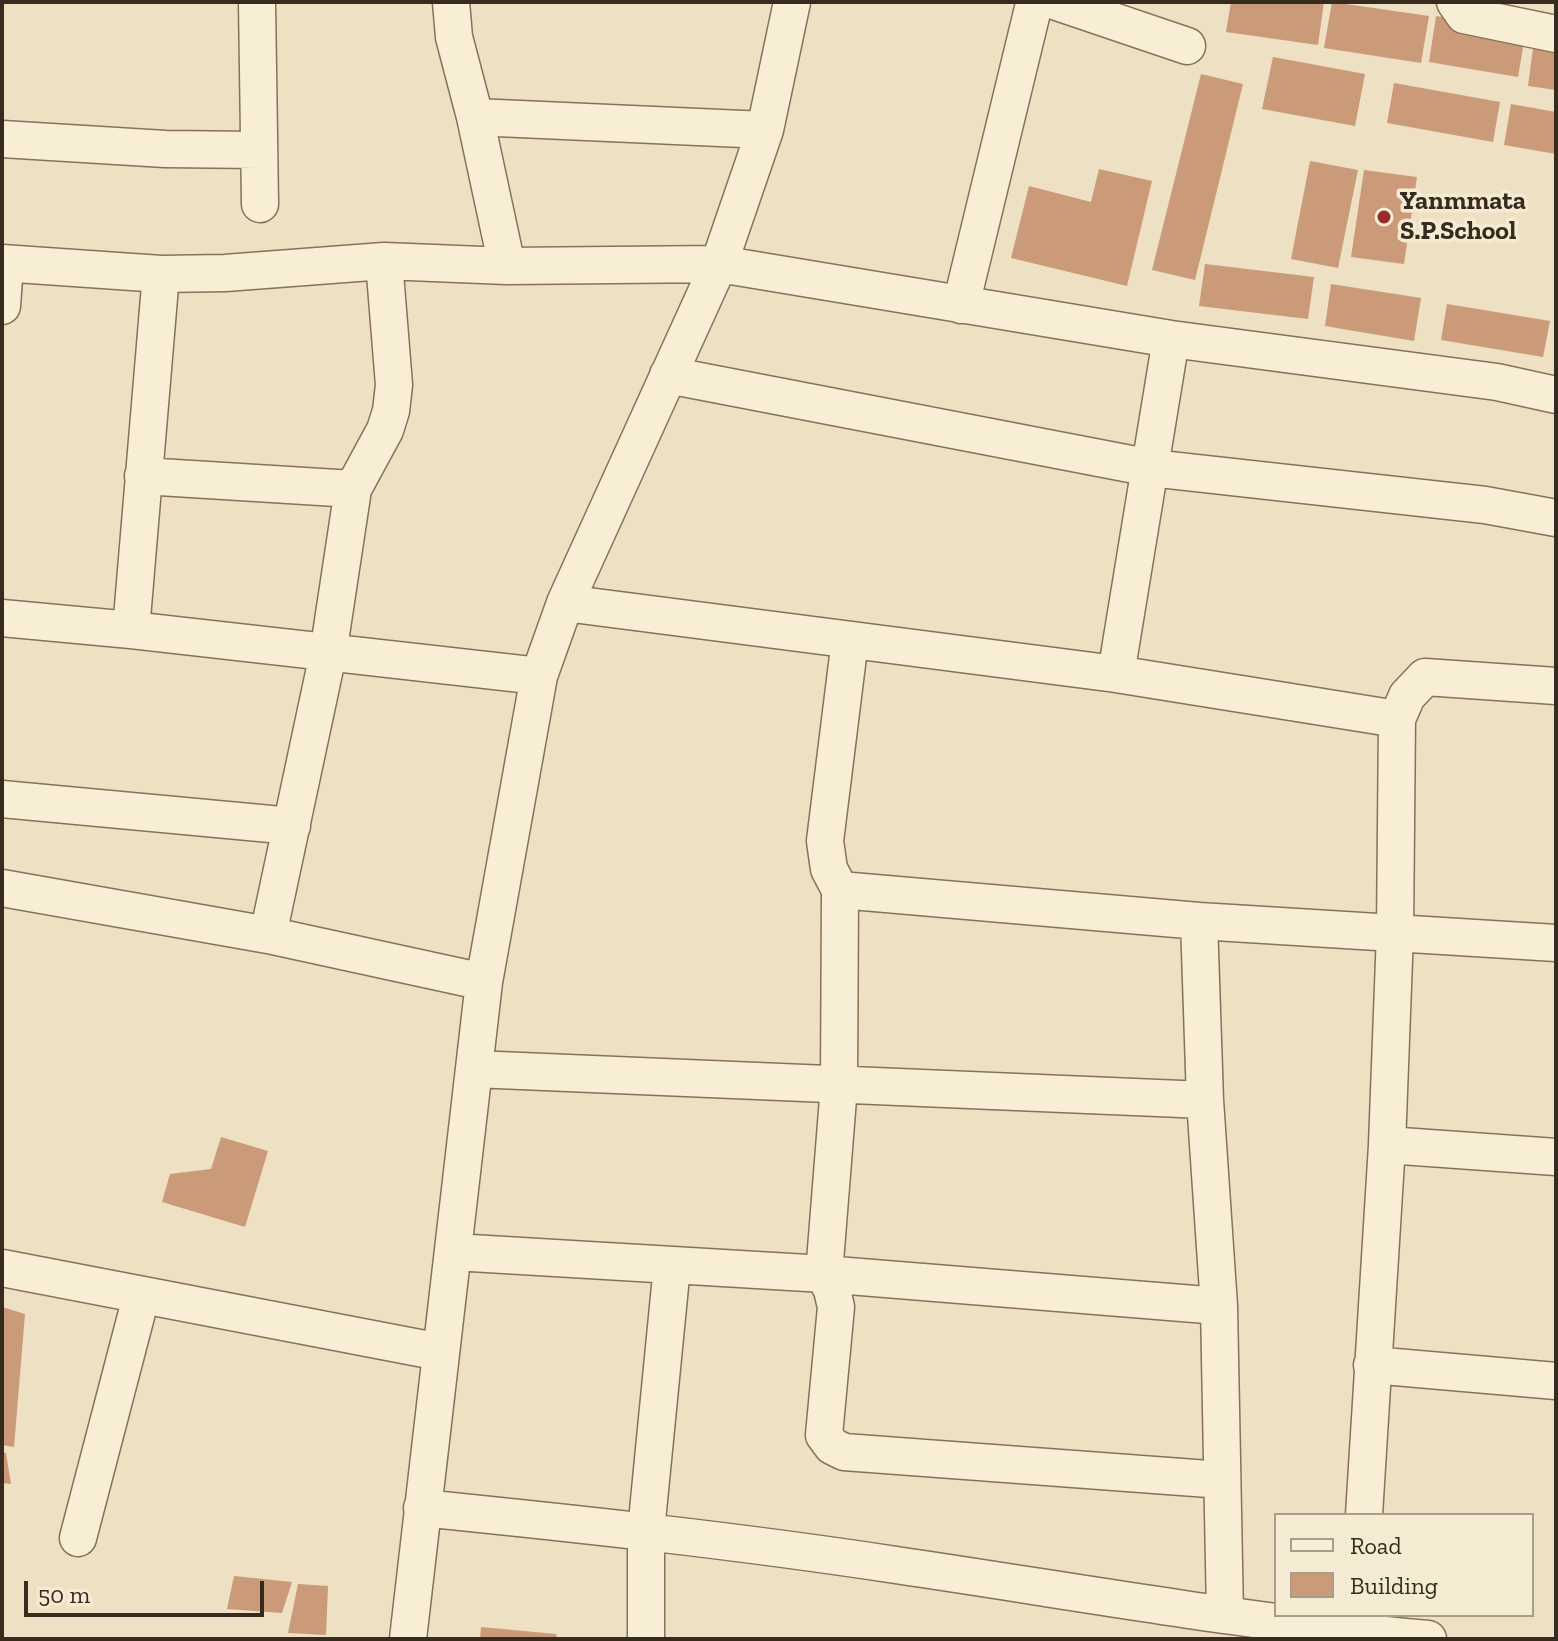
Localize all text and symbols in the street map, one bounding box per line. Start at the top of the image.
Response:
place label: Yanmmata S.P.School [1400,186,1526,248]
marker: Yanmmata S.P.School [1375,208,1393,226]
legend [1274,1513,1534,1617]
text: Road [1350,1531,1402,1560]
scale bar [28,1565,268,1615]
text: Building [1350,1571,1438,1600]
text: 50 m [38,1580,90,1609]

